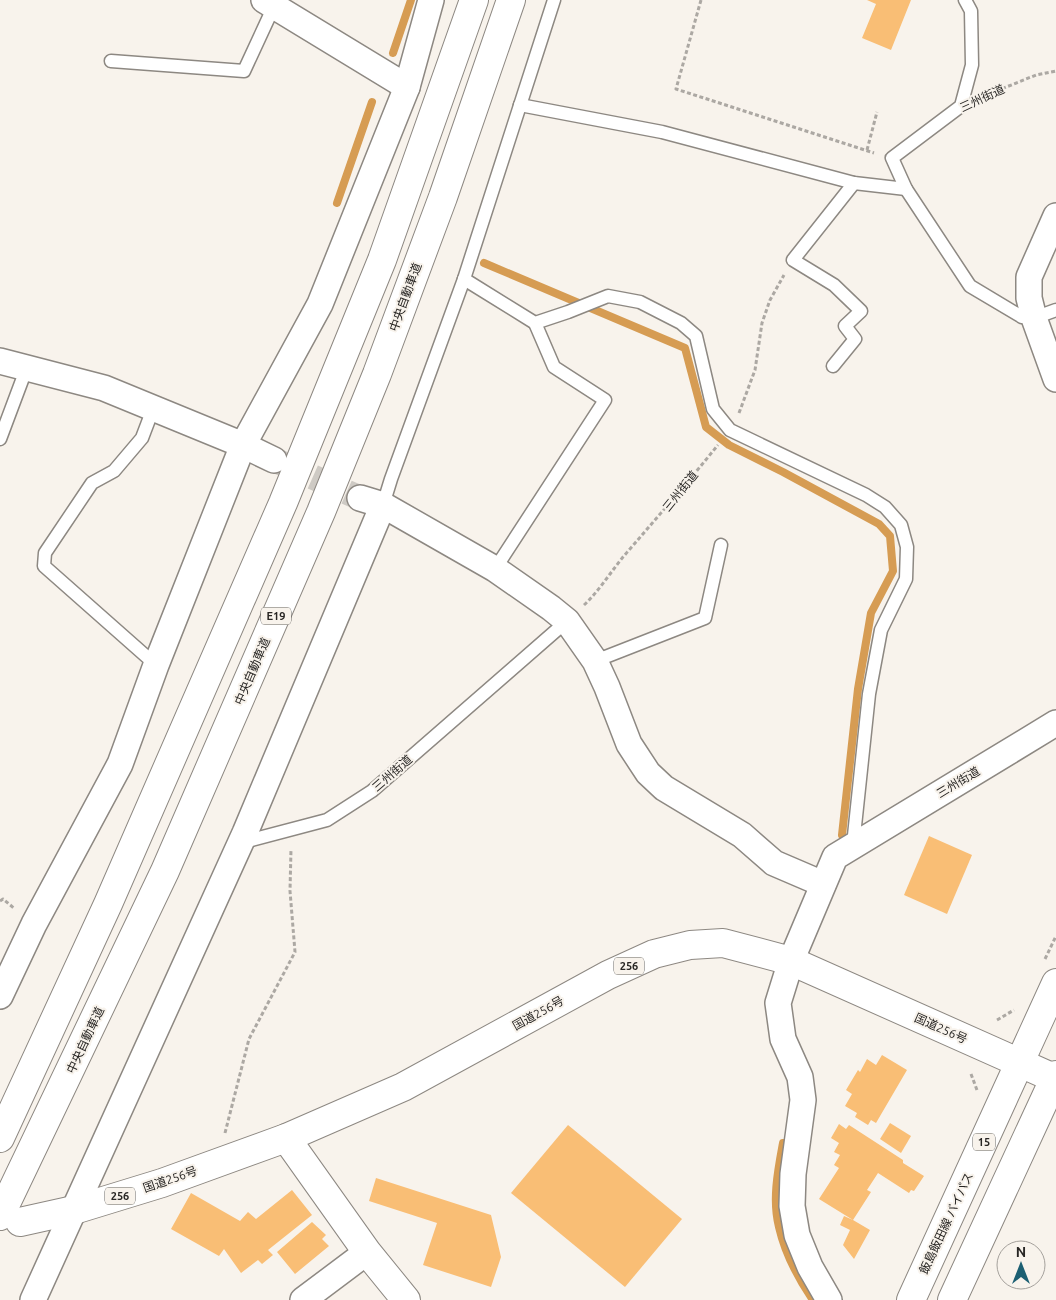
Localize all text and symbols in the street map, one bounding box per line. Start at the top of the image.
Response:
street label: 三州街道 [957,82,1007,114]
street label: 中央自動車道 [387,261,423,333]
street label: 三州街道 [660,468,700,514]
road number: E19 [261,608,291,624]
street label: 中央自動車道 [232,635,272,707]
street label: 三州街道 [370,752,414,794]
street label: 三州街道 [934,764,982,800]
road number: 256 [614,958,644,974]
street label: 国道256号 [510,994,566,1032]
street label: 中央自動車道 [64,1005,106,1075]
street label: 国道256号 [913,1011,969,1045]
road number: 15 [973,1134,995,1150]
street label: 国道256号 [141,1164,199,1194]
street label: 飯島飯田線 バイパス [917,1170,975,1276]
road number: 256 [105,1188,135,1204]
north arrow [996,1240,1046,1290]
text: N [1016,1244,1026,1260]

